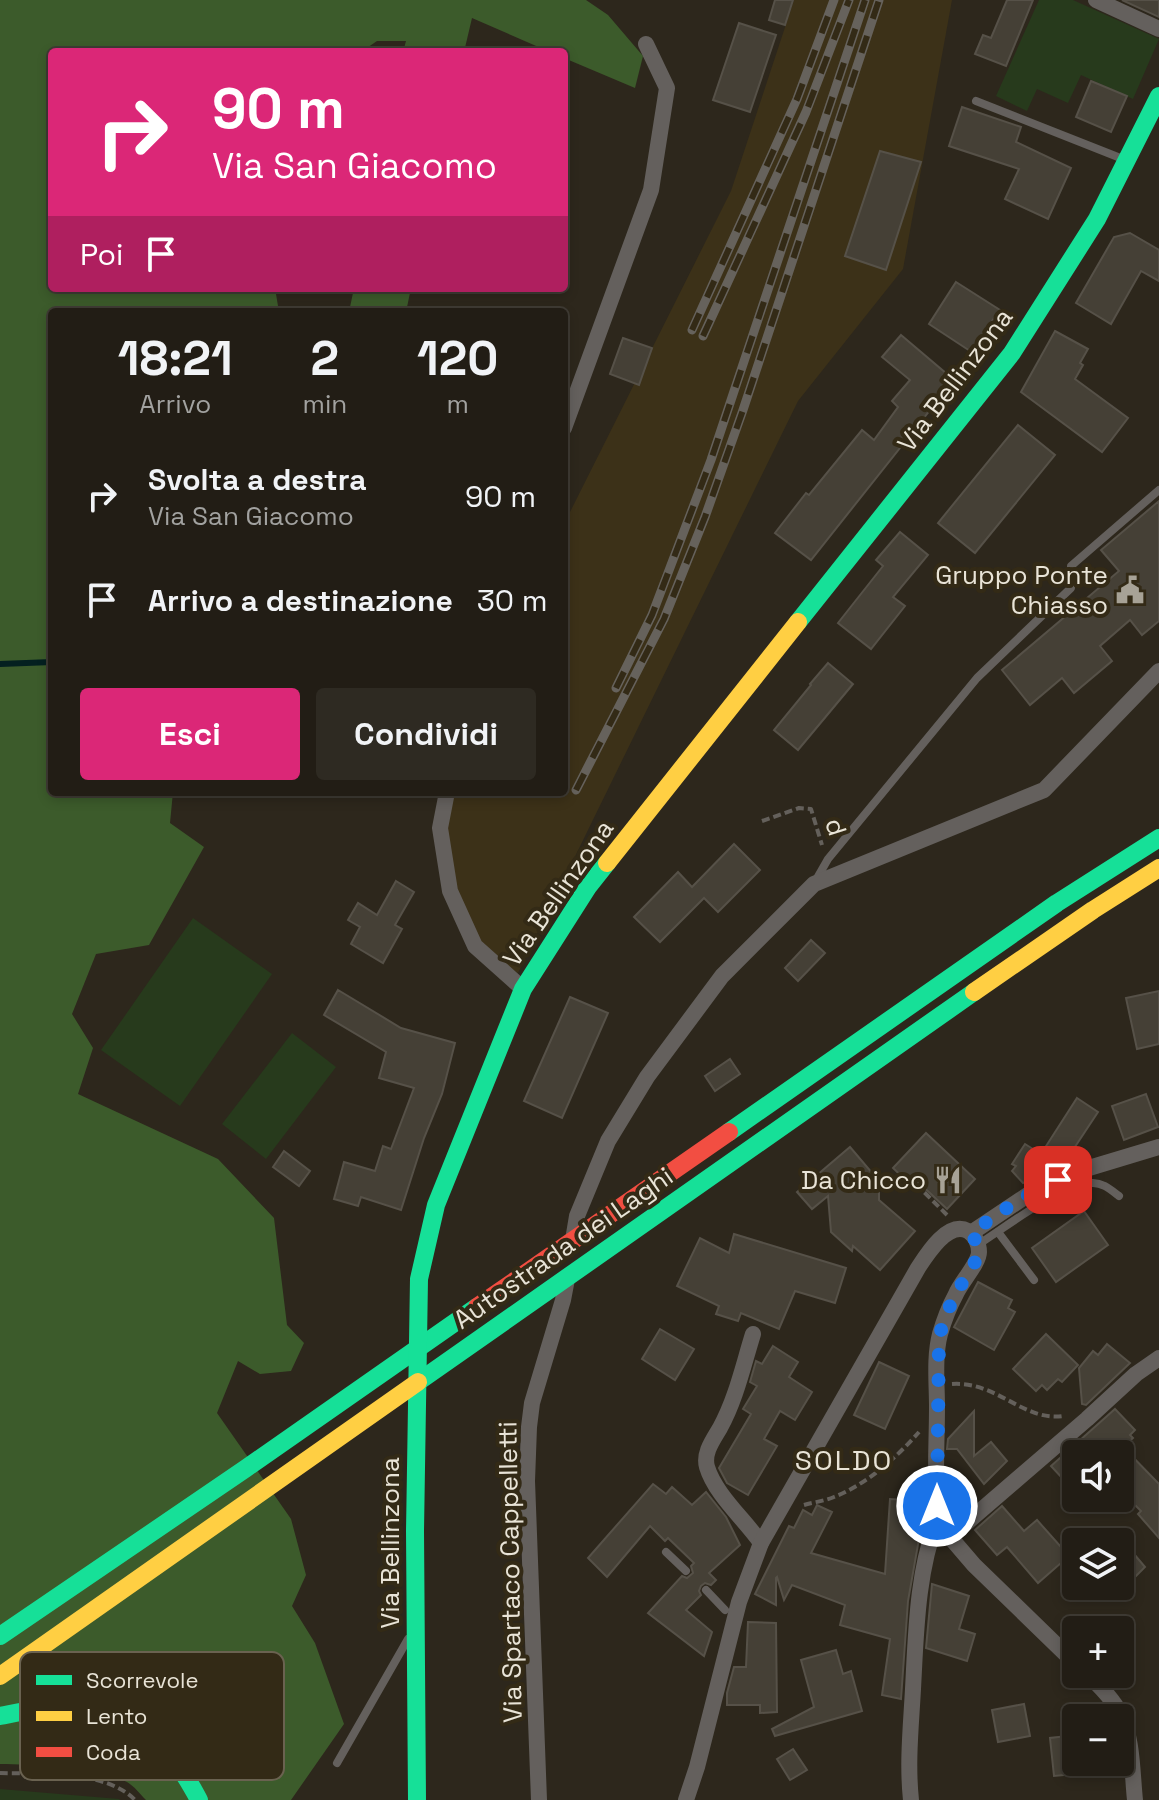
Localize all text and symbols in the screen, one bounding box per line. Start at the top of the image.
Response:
text: 90 m [212,73,345,144]
icon: right [80,80,184,184]
text: Via San Giacomo [212,143,497,189]
icon: arrive [139,232,183,276]
text: Poi [80,235,123,274]
street label: Via Bellinzona [890,301,1020,459]
text: 18:21 [118,328,233,389]
text: 2 [311,328,339,389]
text: 120 [417,328,498,389]
text: Arrivo [139,387,211,421]
text: min [303,387,347,421]
text: m [446,387,469,421]
text: Svolta a destra [148,460,367,499]
icon: right [80,474,124,518]
text: 90 m [465,477,536,516]
text: Via San Giacomo [148,499,354,533]
place label: Gruppo Ponte Chiasso [935,558,1108,622]
public building icon: Gruppo Ponte Chiasso [1115,575,1145,605]
icon: arrive [80,578,124,622]
text: Arrivo a destinazione [148,581,453,620]
text: 30 m [477,581,548,620]
button: Esci [80,688,300,780]
button: Condividi [316,688,536,780]
street label: Via Bellinzona [495,813,621,973]
street label: d [817,814,855,840]
pin [1024,1146,1092,1214]
icon: arrive [1036,1158,1080,1202]
street label: Autostrada dei Laghi [447,1159,679,1337]
place label: Da Chicco [801,1163,926,1197]
restaurant icon: Da Chicco [933,1165,963,1195]
street label: Via Spartaco Cappelletti [490,1421,530,1723]
map controls [1062,1440,1134,1776]
button: sound [1062,1440,1134,1512]
district label: SOLDO [795,1442,893,1478]
street label: Via Bellinzona [373,1457,407,1629]
position arrow [895,1464,979,1548]
button: layers [1062,1528,1134,1600]
button: + [1062,1616,1134,1688]
legend [20,1652,284,1780]
text: Scorrevole [86,1666,198,1694]
text: Lento [86,1702,147,1730]
button: − [1062,1704,1134,1776]
text: Coda [86,1738,141,1766]

